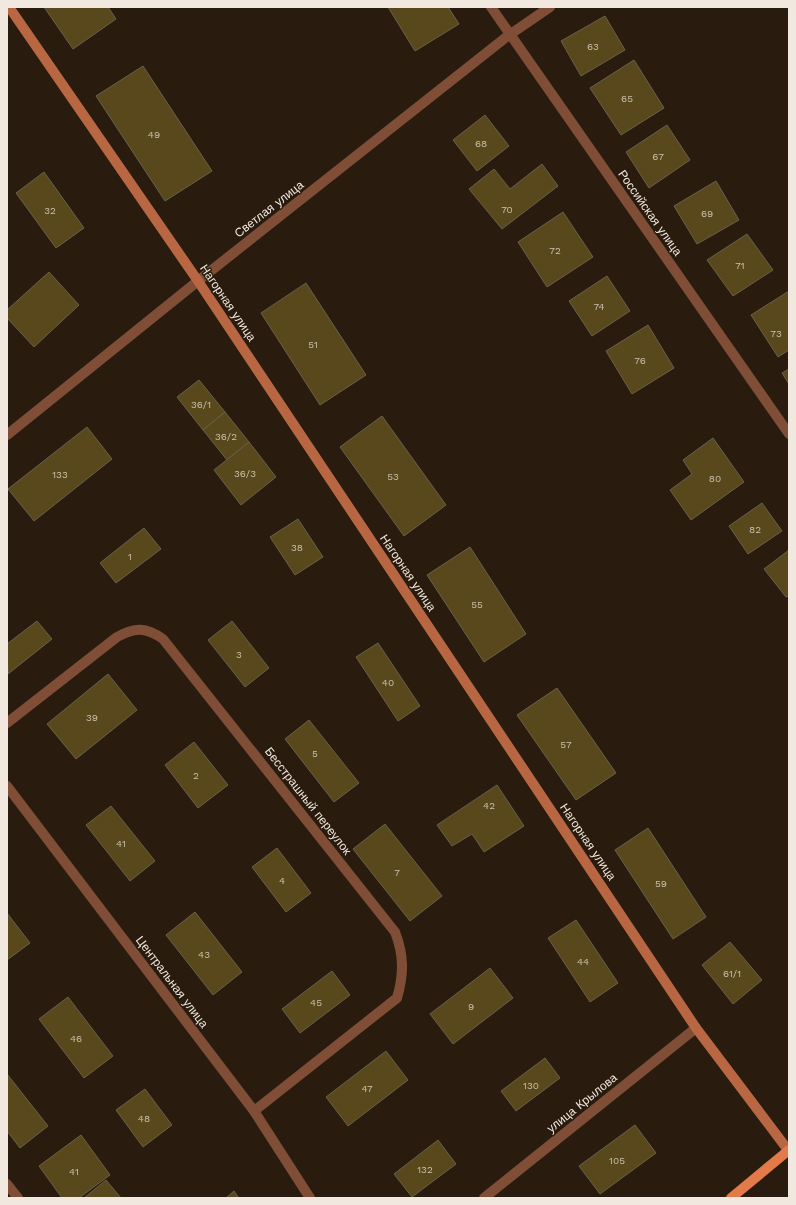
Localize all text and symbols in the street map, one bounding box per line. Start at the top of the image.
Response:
house number: 63 [587,41,599,52]
house number: 65 [621,93,633,104]
house number: 49 [148,129,160,140]
house number: 68 [475,138,487,149]
house number: 67 [652,151,664,162]
street label: Российская улица [615,167,685,259]
street label: Светлая улица [232,178,307,240]
house number: 70 [501,204,513,215]
house number: 32 [44,205,56,216]
house number: 69 [701,208,713,219]
house number: 72 [549,245,561,256]
house number: 71 [735,260,745,271]
street label: Нагорная улица [197,262,259,344]
house number: 74 [593,301,605,312]
house number: 73 [770,328,782,339]
house number: 51 [308,339,318,350]
house number: 76 [634,355,646,366]
house number: 36/1 [191,399,211,410]
house number: 36/2 [215,431,237,442]
house number: 36/3 [234,468,256,479]
house number: 133 [52,469,68,480]
house number: 53 [387,471,399,482]
house number: 80 [709,473,721,484]
house number: 82 [749,524,761,535]
street label: Нагорная улица [377,532,439,614]
house number: 38 [291,542,303,553]
house number: 1 [128,551,132,562]
house number: 55 [471,599,483,610]
house number: 3 [236,649,242,660]
house number: 40 [382,677,394,688]
house number: 39 [86,712,98,723]
house number: 57 [560,739,572,750]
street label: Бесстрашный переулок [262,745,355,858]
house number: 5 [312,748,318,759]
house number: 2 [193,770,199,781]
house number: 42 [483,800,495,811]
street label: Нагорная улица [557,801,619,883]
house number: 41 [116,838,126,849]
house number: 7 [394,867,400,878]
house number: 4 [279,875,285,886]
house number: 59 [655,878,667,889]
street label: Центральная улица [133,933,211,1031]
house number: 43 [198,949,210,960]
house number: 44 [577,956,589,967]
house number: 61/1 [723,968,741,979]
house number: 45 [310,997,322,1008]
house number: 9 [468,1001,474,1012]
house number: 46 [70,1033,82,1044]
street label: улица Крылова [544,1070,620,1136]
house number: 130 [523,1080,539,1091]
house number: 47 [361,1083,373,1094]
house number: 48 [138,1113,150,1124]
house number: 105 [609,1155,625,1166]
house number: 132 [417,1164,433,1175]
house number: 41 [69,1166,79,1177]

